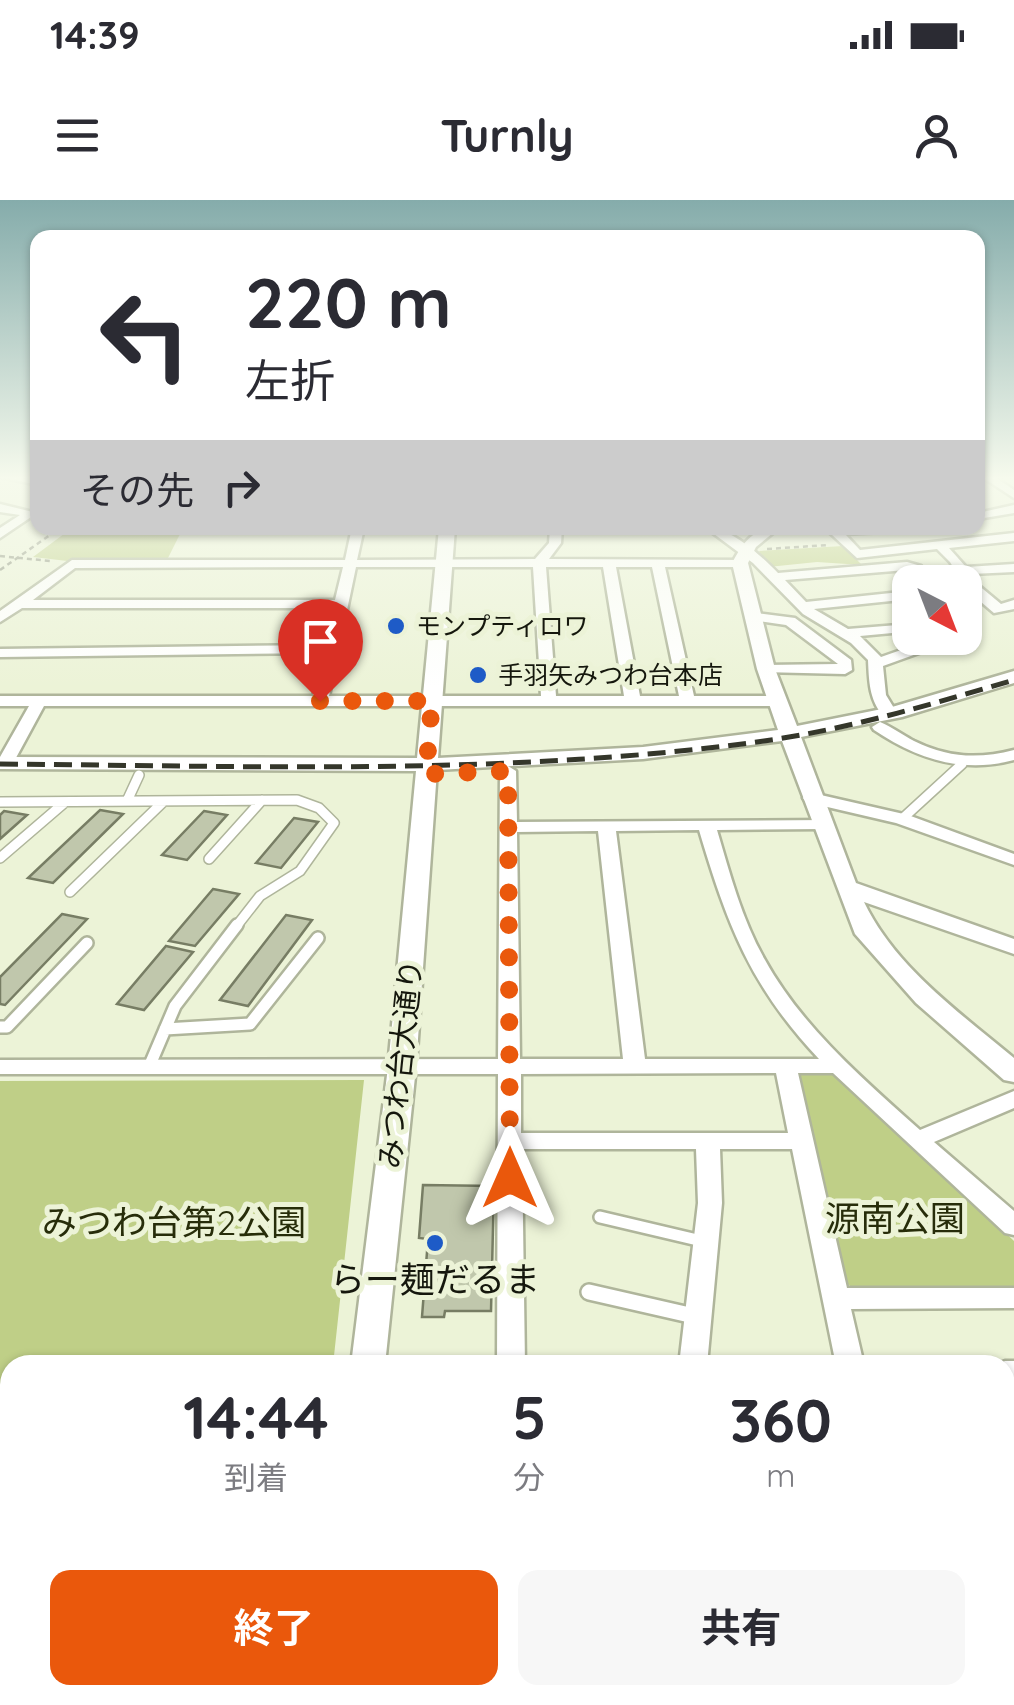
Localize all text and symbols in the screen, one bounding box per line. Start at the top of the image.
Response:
text: 14:39 [50,11,140,59]
text: Turnly [440,107,574,163]
icon: menu [50,108,105,163]
icon: person [909,108,964,163]
text: 220 m [245,258,452,346]
icon: left [80,270,210,400]
text: 左折 [245,352,335,408]
icon: right [214,460,269,515]
text: その先 [80,466,194,514]
north arrow [892,565,982,655]
map controls [892,565,982,655]
pin [278,599,363,702]
place label: モンプティロワ [416,610,589,641]
icon: arrive [293,614,348,669]
marker: モンプティロワ [385,615,407,637]
place label: 手羽矢みつわ台本店 [498,659,723,690]
marker: 手羽矢みつわ台本店 [467,664,489,686]
street label: みつわ台大通り [370,957,430,1170]
position arrow [458,1126,562,1230]
park label: 源南公園 [825,1196,965,1240]
park label: みつわ台第2公園 [42,1200,306,1244]
marker: らー麺だるま [424,1232,446,1254]
place label: らー麺だるま [330,1257,540,1301]
text: 14:44 [183,1379,329,1454]
text: 5 [512,1379,546,1454]
text: 360 [730,1382,832,1457]
text: m [766,1455,795,1495]
text: 到着 [224,1457,288,1497]
text: 分 [513,1457,545,1497]
button: 終了 [50,1570,498,1685]
button: 共有 [518,1570,965,1685]

